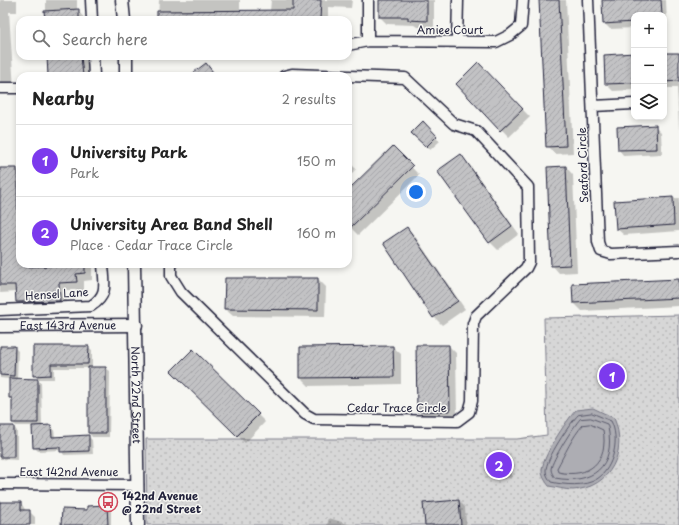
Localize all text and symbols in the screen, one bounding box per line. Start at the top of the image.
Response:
map controls [631,12,667,120]
button: + [631,12,667,48]
search box [16,16,352,60]
street label: Amiee Court [417,21,484,38]
icon: search [30,27,52,49]
text: Search here [62,27,148,50]
button: − [631,48,667,84]
button: layers [631,84,667,120]
text: Nearby [32,85,94,111]
text: 2 results [282,89,336,108]
street label: Seaford Circle [573,127,592,203]
text: University Park [70,140,187,163]
text: 1 [42,151,48,170]
text: 150 m [297,151,336,170]
text: Park [70,163,99,182]
your location [406,182,426,202]
text: University Area Band Shell [70,212,272,235]
text: 2 [40,223,50,242]
text: 160 m [297,223,336,242]
text: Place · Cedar Trace Circle [70,235,233,254]
street label: Hensel Lane [25,283,89,304]
street label: East 143rd Avenue [20,316,116,334]
street label: North 22nd Street [127,346,146,444]
pin: 1 [599,361,625,391]
street label: Cedar Trace Circle [347,399,447,416]
pin: 2 [486,450,512,480]
street label: East 142nd Avenue [20,463,118,480]
place label: 142nd Avenue @ 22nd Street [122,487,201,517]
bus stop icon: 142nd Avenue @ 22nd Street [97,491,119,513]

